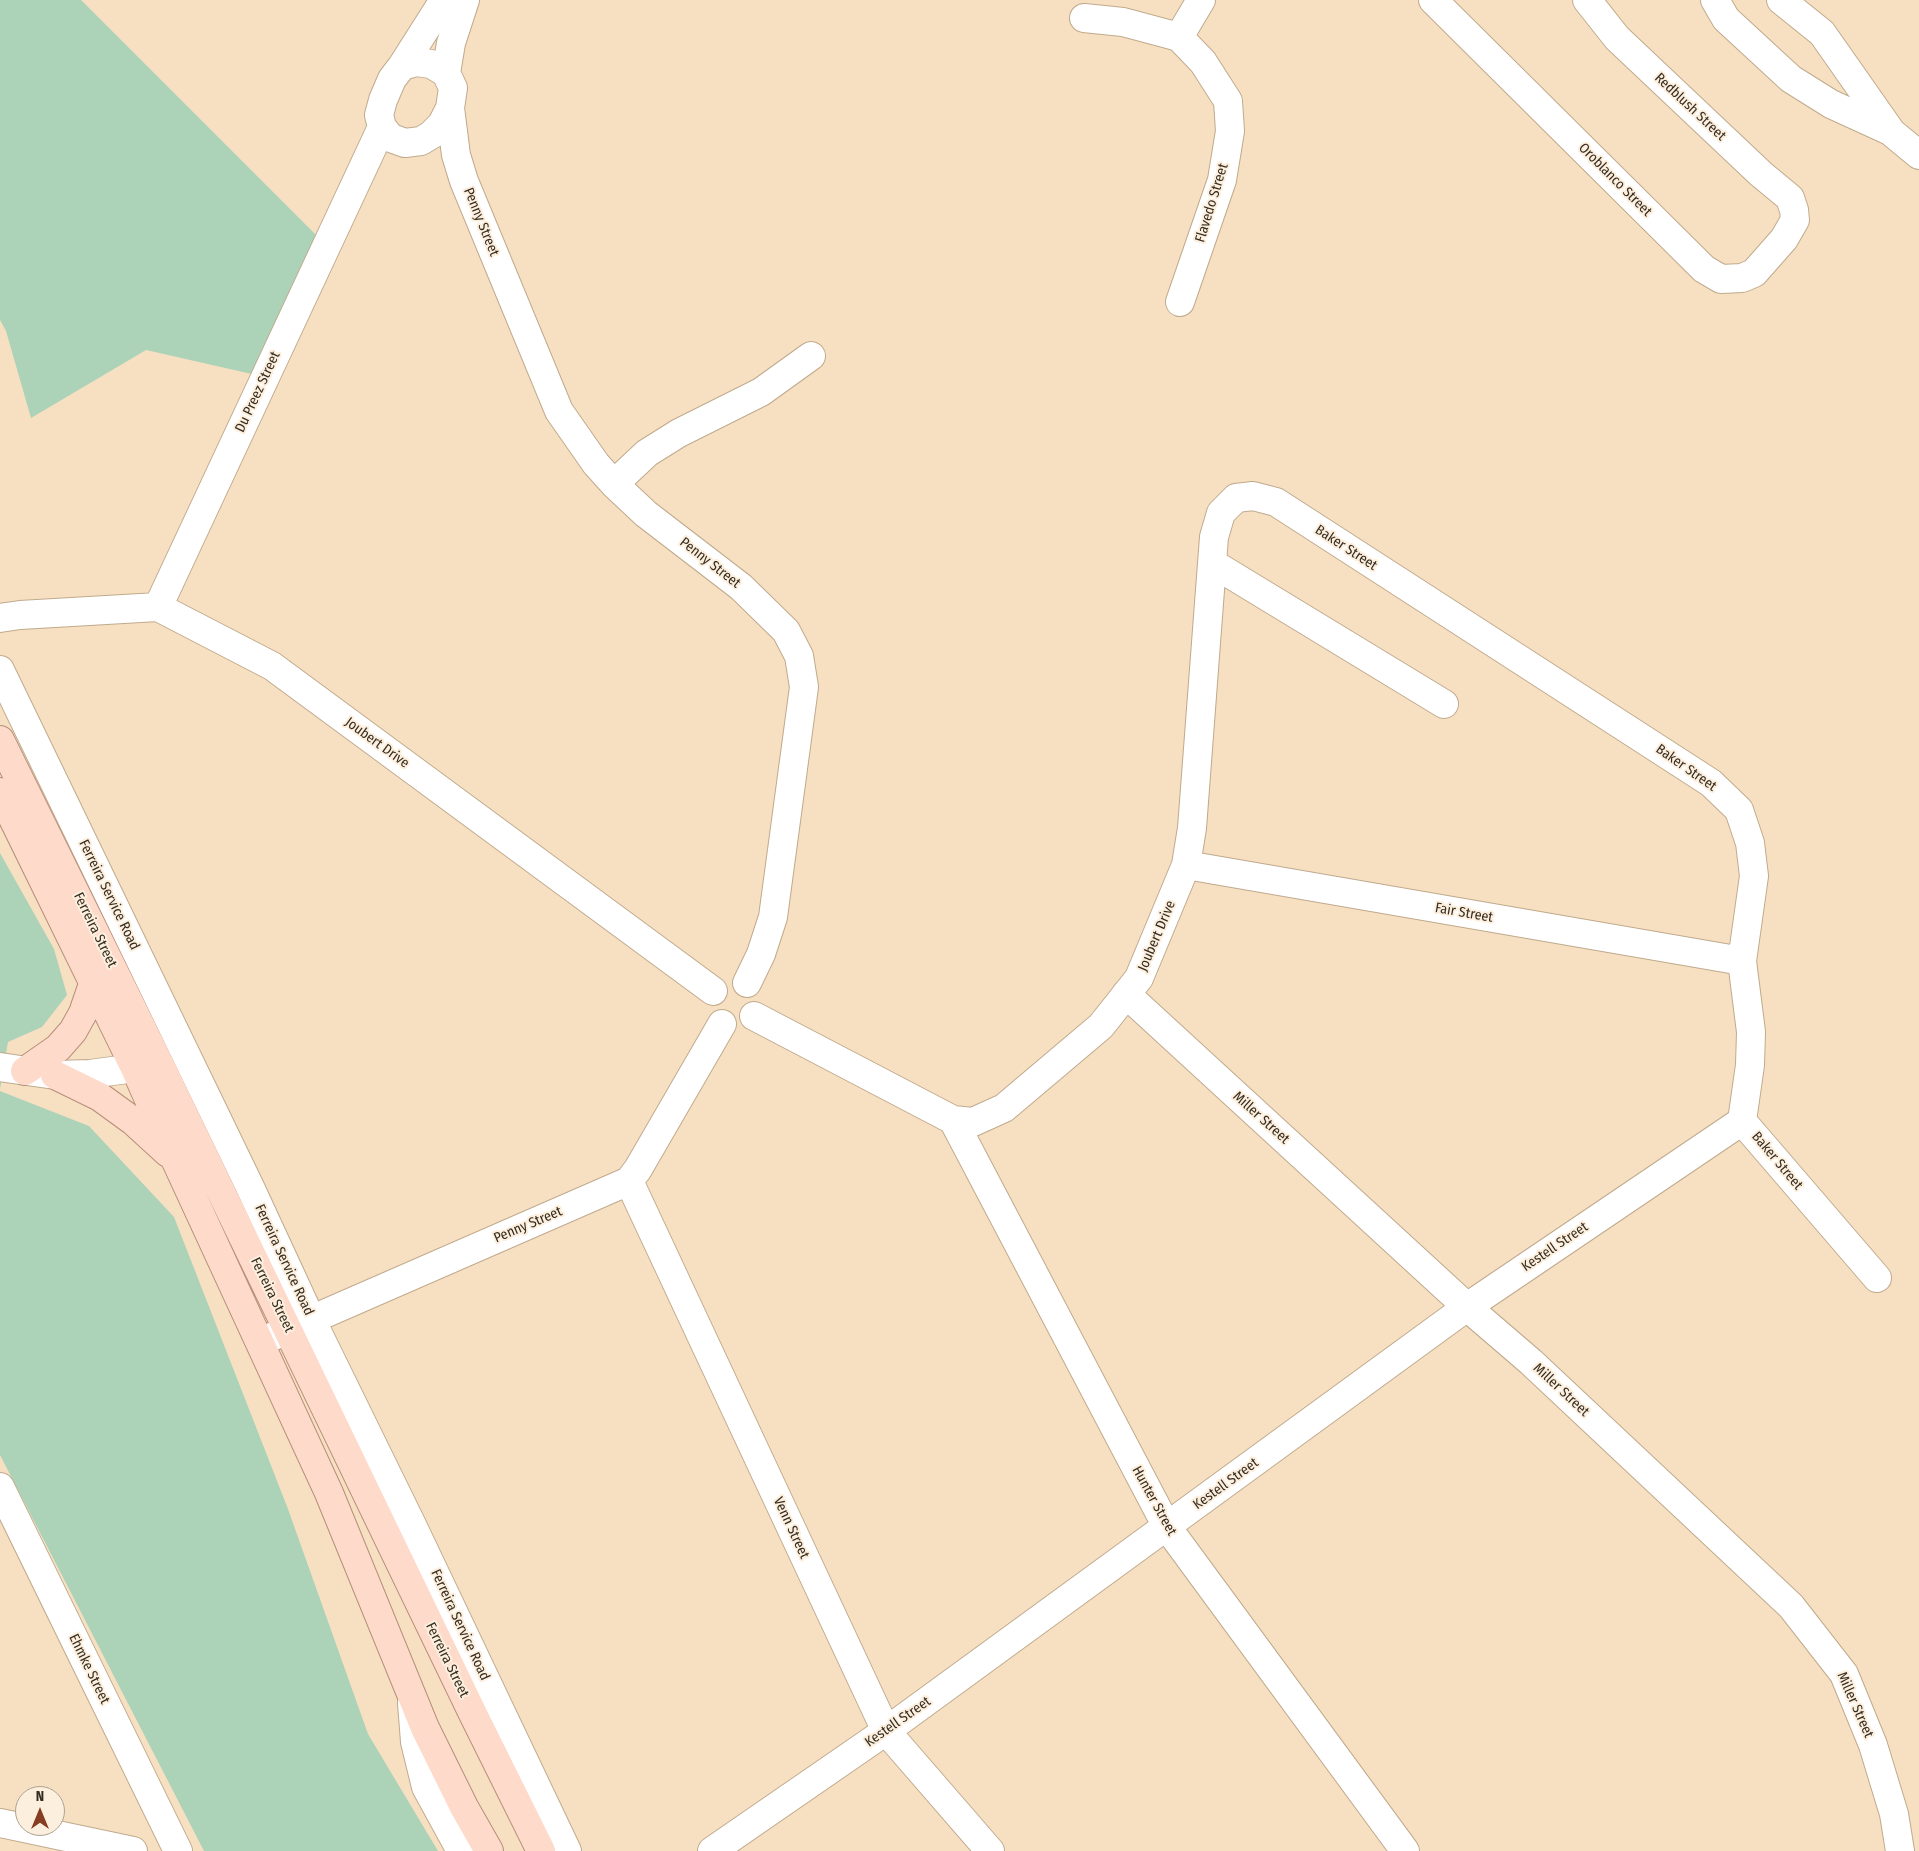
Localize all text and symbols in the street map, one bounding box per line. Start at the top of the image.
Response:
street label: Redblush Street [1651,70,1729,144]
street label: Oroblanco Street [1575,140,1655,220]
street label: Flavedo Street [1192,161,1232,245]
street label: Penny Street [460,185,502,259]
street label: Du Preez Street [232,349,284,435]
street label: Baker Street [1312,522,1380,574]
street label: Penny Street [676,534,744,592]
street label: Joubert Drive [342,714,412,772]
street label: Baker Street [1652,741,1720,795]
street label: Ferreira Service Road [75,837,143,953]
street label: Ferreira Street [70,890,120,970]
street label: Joubert Drive [1135,898,1179,974]
street label: Fair Street [1434,900,1494,926]
street label: Miller Street [1229,1088,1293,1148]
street label: Baker Street [1748,1129,1806,1193]
street label: Ferreira Service Road [251,1202,317,1318]
street label: Penny Street [491,1203,565,1247]
street label: Kestell Street [1519,1219,1591,1275]
street label: Ferreira Street [247,1255,297,1335]
street label: Miller Street [1530,1360,1592,1420]
street label: Kestell Street [1190,1455,1262,1513]
street label: Hunter Street [1128,1463,1180,1539]
street label: Venn Street [769,1494,813,1562]
street label: Ferreira Service Road [427,1567,493,1683]
street label: Ferreira Street [422,1620,472,1700]
street label: Ehmke Street [65,1631,113,1707]
street label: Miller Street [1833,1669,1877,1741]
street label: Kestell Street [862,1693,934,1751]
north arrow [15,1786,65,1836]
text: N [36,1788,44,1805]

